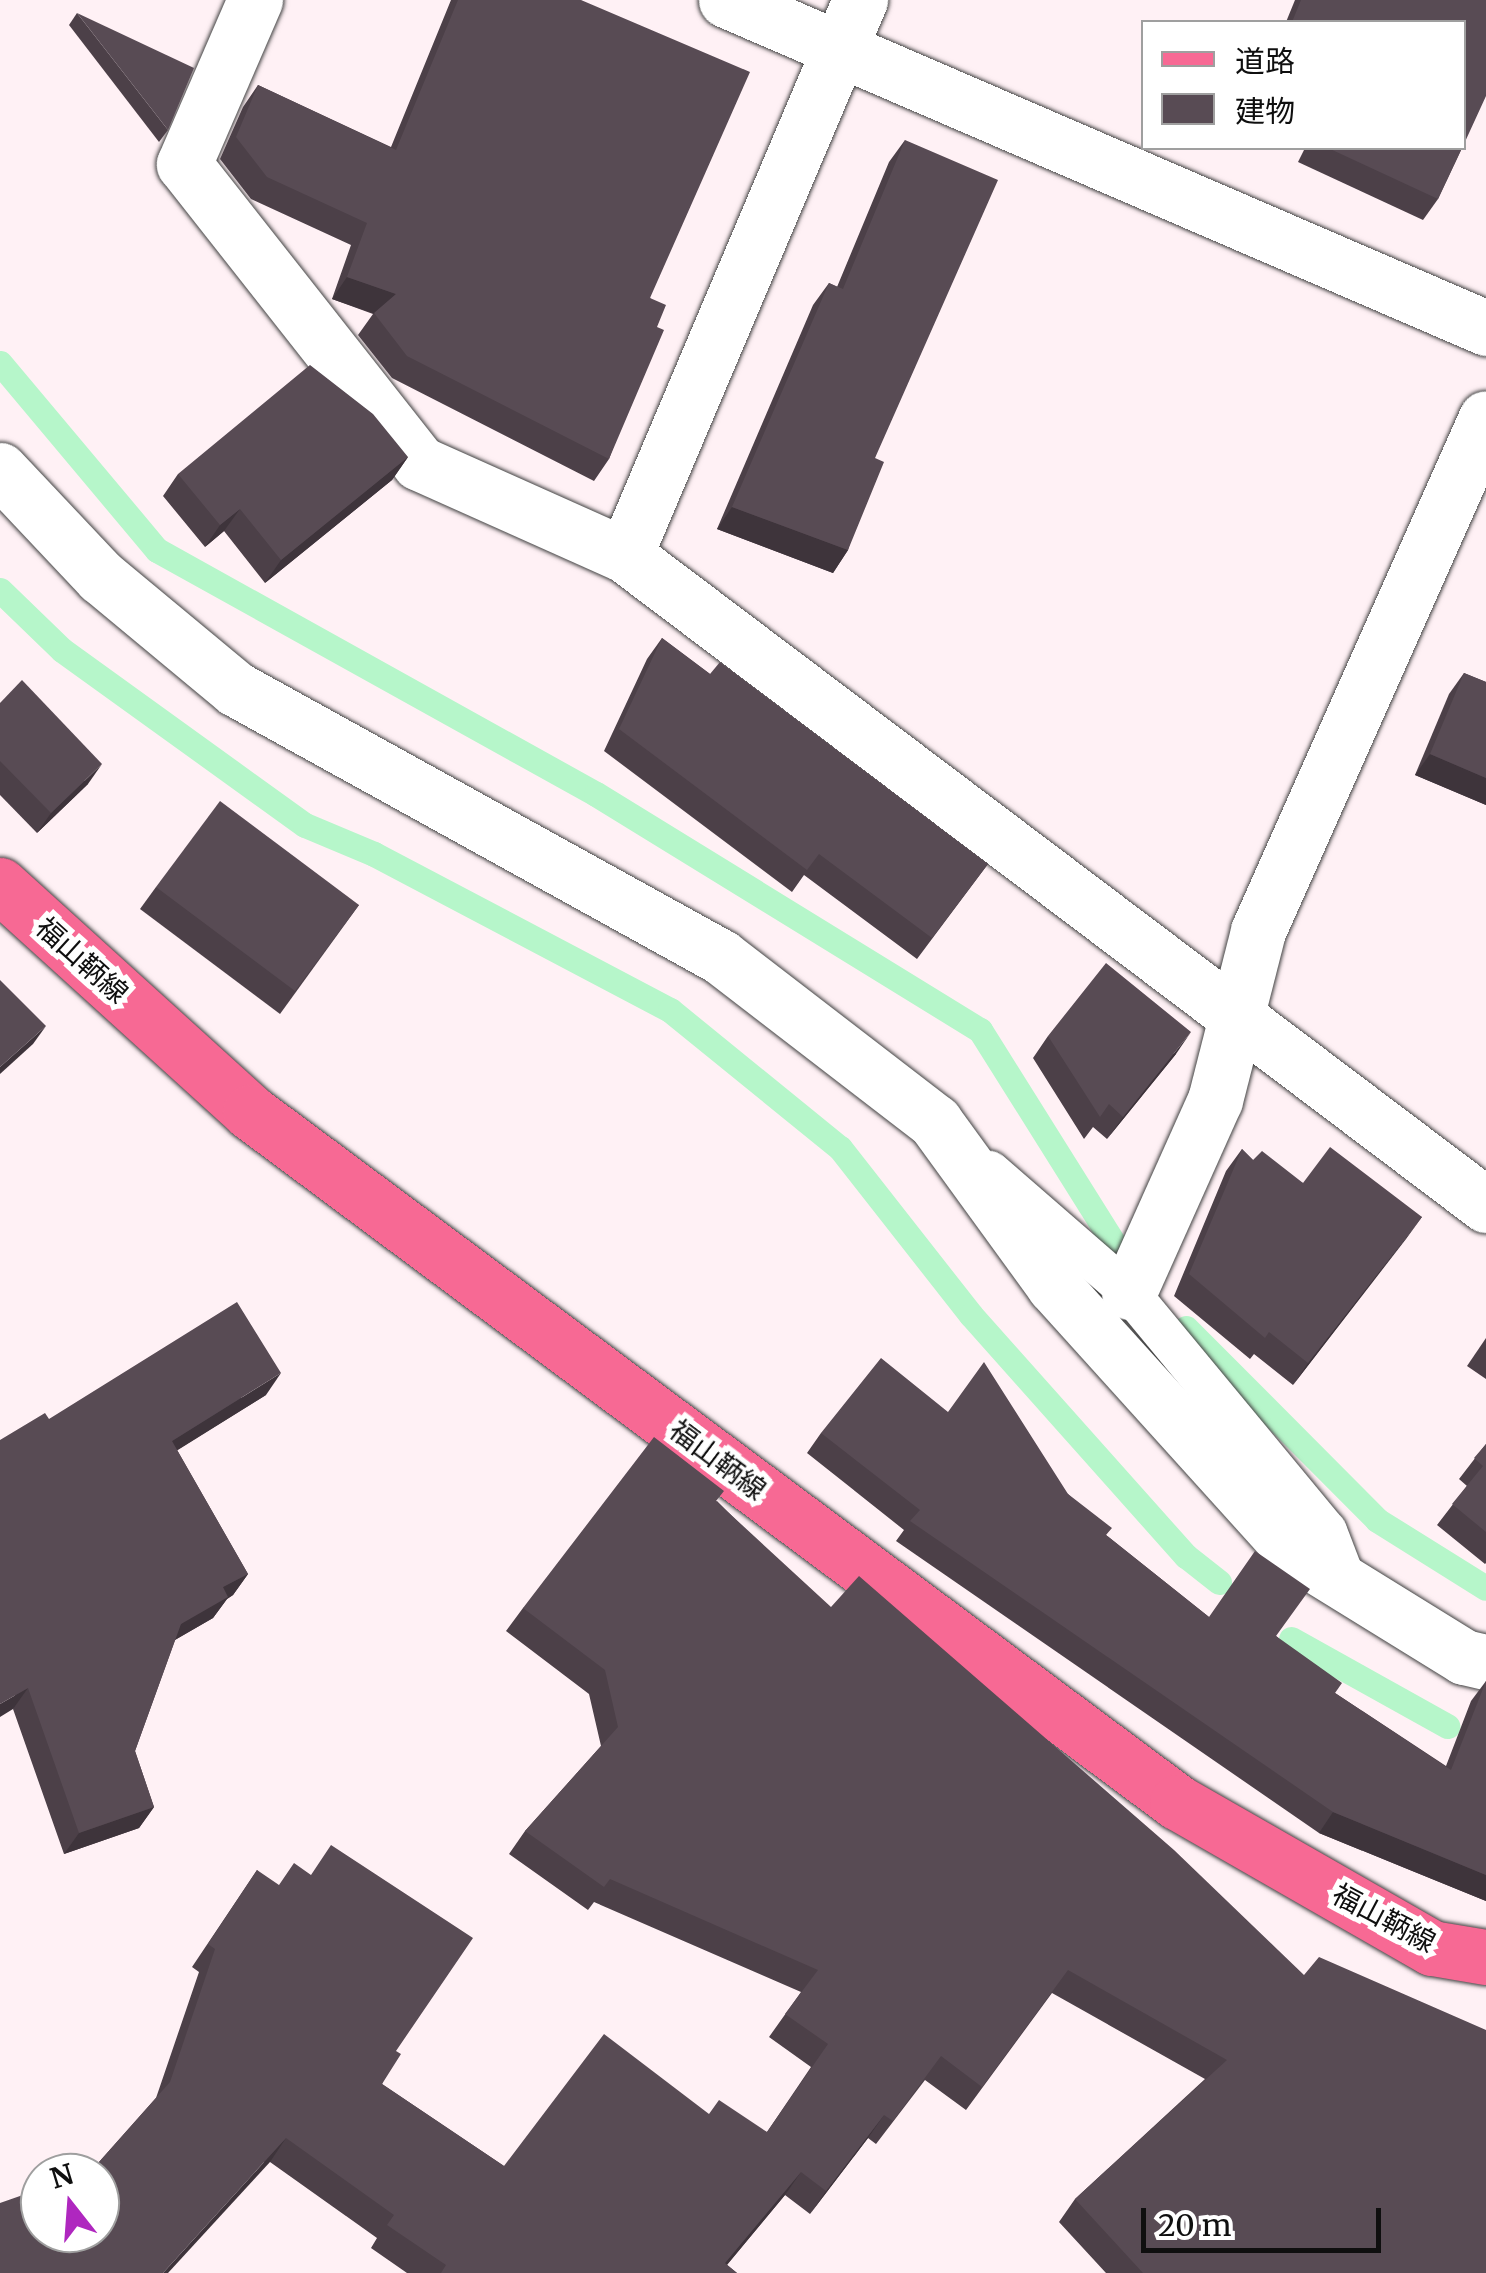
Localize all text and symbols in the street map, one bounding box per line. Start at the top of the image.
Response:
legend [1141,20,1466,150]
text: 道路 [1235,42,1295,80]
text: 建物 [1235,92,1295,130]
street label: 福山鞆線 [29,910,135,1010]
street label: 福山鞆線 [663,1413,773,1507]
street label: 福山鞆線 [1327,1877,1441,1959]
north arrow [20,2153,120,2253]
text: N [46,2156,78,2197]
scale bar [1146,2188,1386,2250]
text: 20 m [1158,2206,1231,2244]

